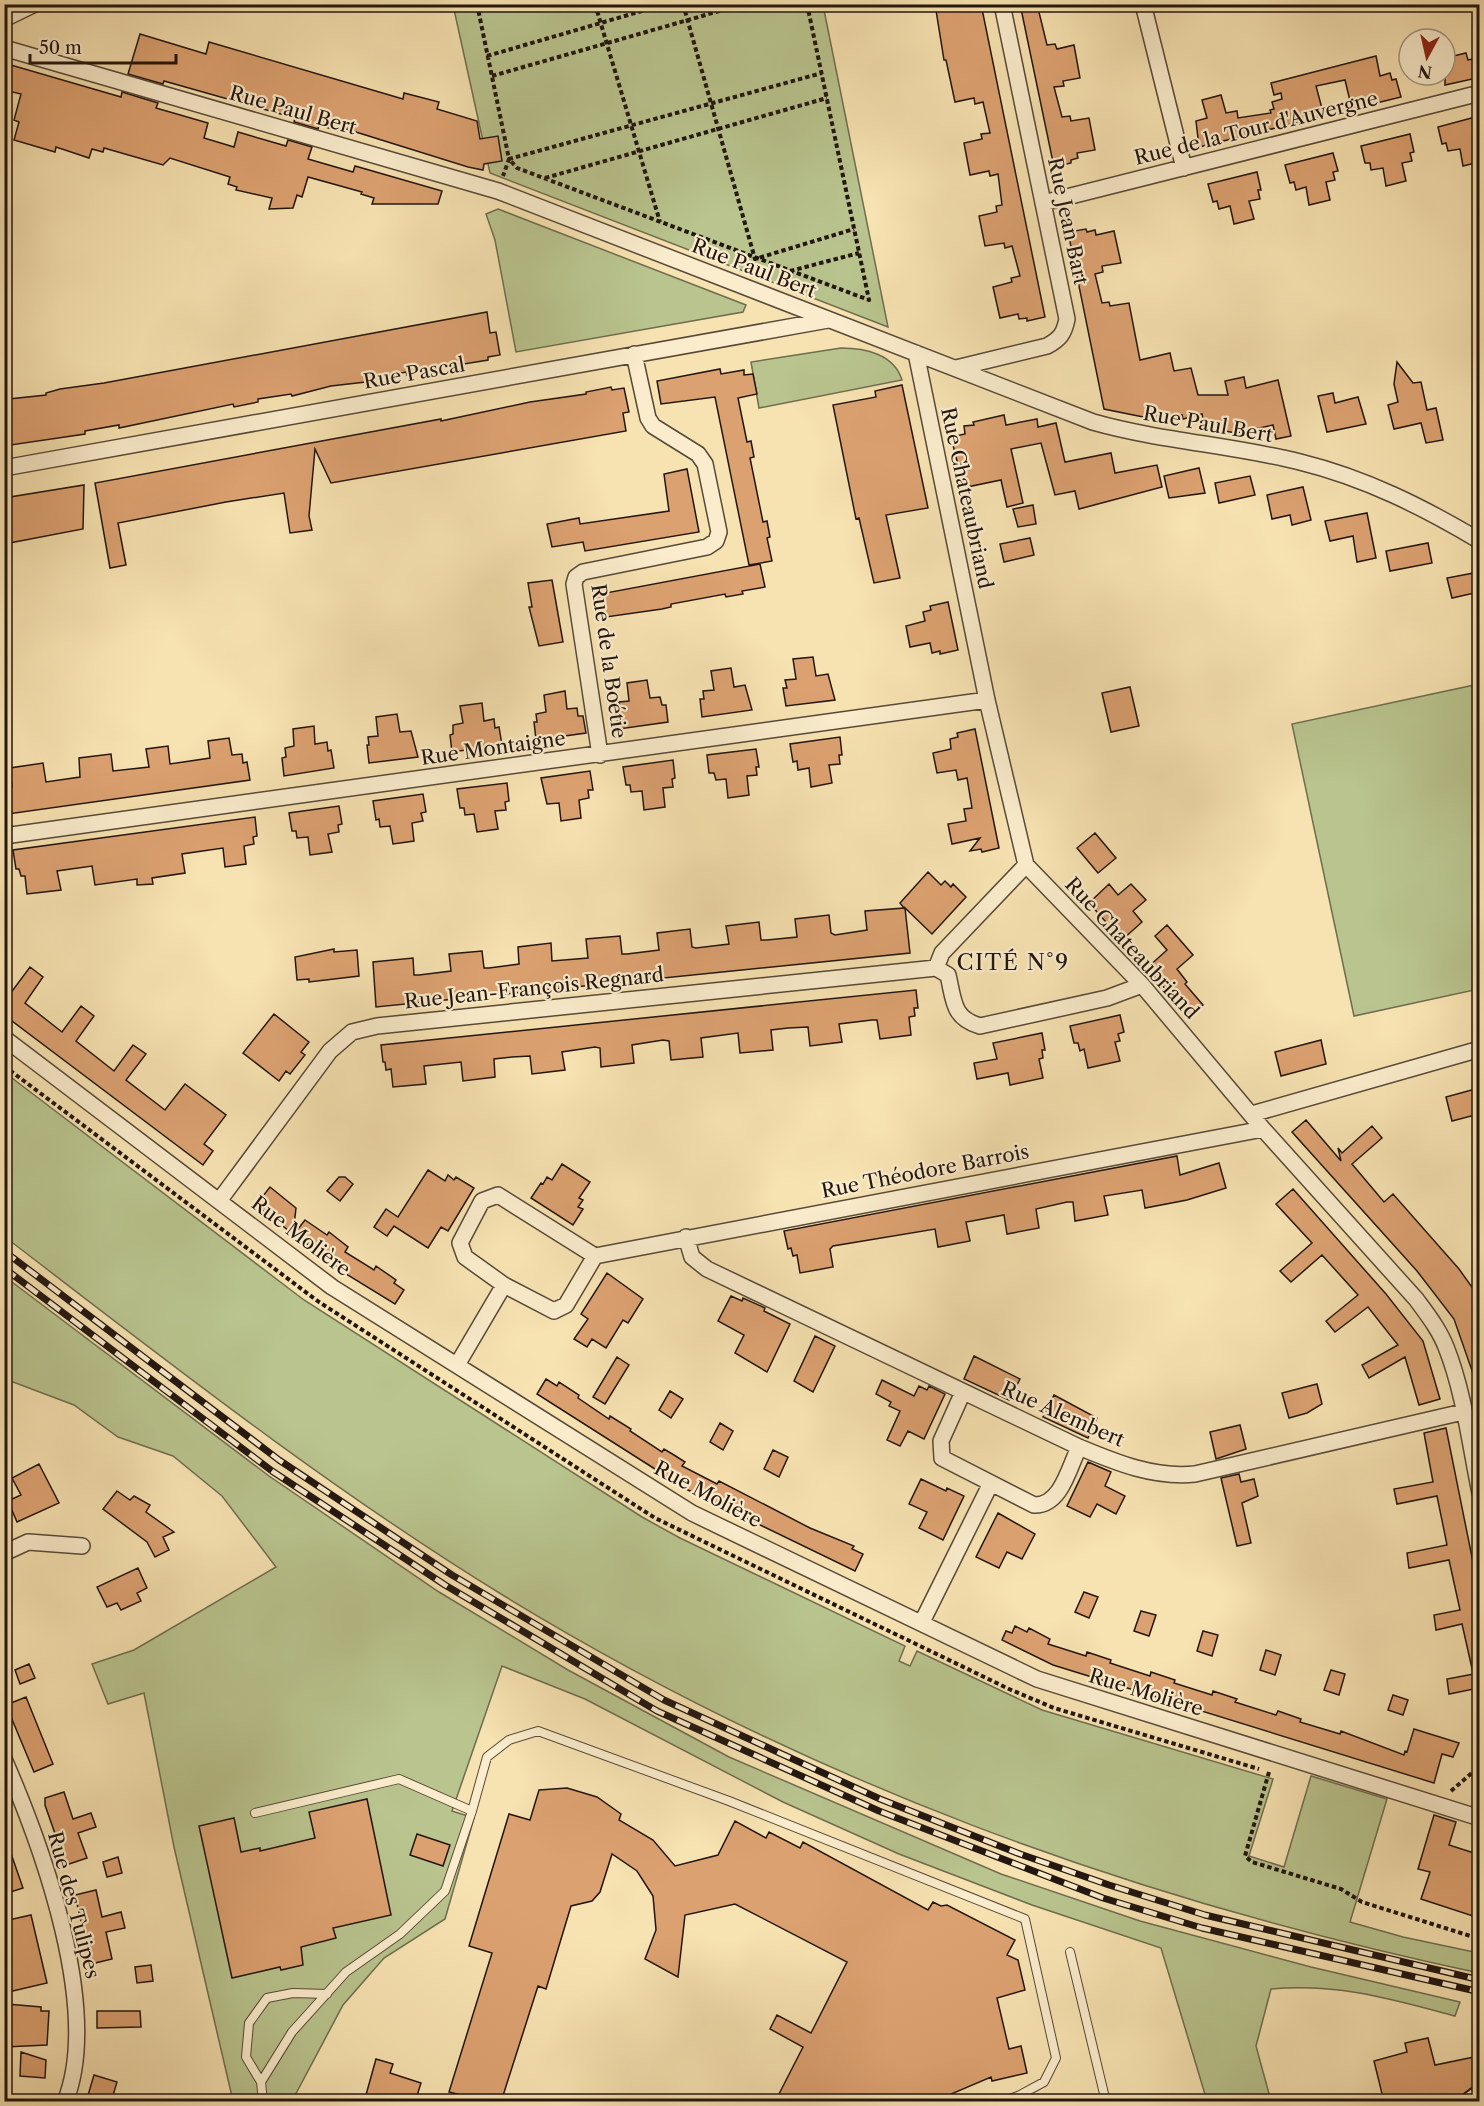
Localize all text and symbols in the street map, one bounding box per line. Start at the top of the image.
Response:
scale bar [30,27,176,65]
north arrow [1397,27,1457,87]
text: 50 m [39,37,82,59]
text: N [1417,61,1433,83]
street label: Rue Paul Bert [227,80,359,140]
street label: Rue de la Tour d'Auvergne [1132,86,1380,170]
street label: Rue Jean Bart [1043,155,1093,287]
street label: Rue Paul Bert [688,233,820,303]
street label: Rue Pascal [361,352,467,394]
street label: Rue Paul Bert [1141,401,1275,447]
street label: Rue Chateaubriand [936,405,998,591]
street label: Rue de la Boétie [586,582,632,740]
street label: Rue Montaigne [419,726,567,770]
street label: Rue Chateaubriand [1060,872,1204,1024]
district label: CITÉ N°9 [956,948,1070,976]
street label: Rue Jean-François Regnard [403,962,665,1014]
street label: Rue Théodore Barrois [819,1139,1031,1203]
street label: Rue Molière [247,1191,355,1281]
street label: Rue Alembert [998,1376,1128,1452]
street label: Rue Molière [650,1456,766,1532]
street label: Rue Molière [1086,1663,1206,1721]
street label: Rue des Tulipes [43,1829,105,1981]

